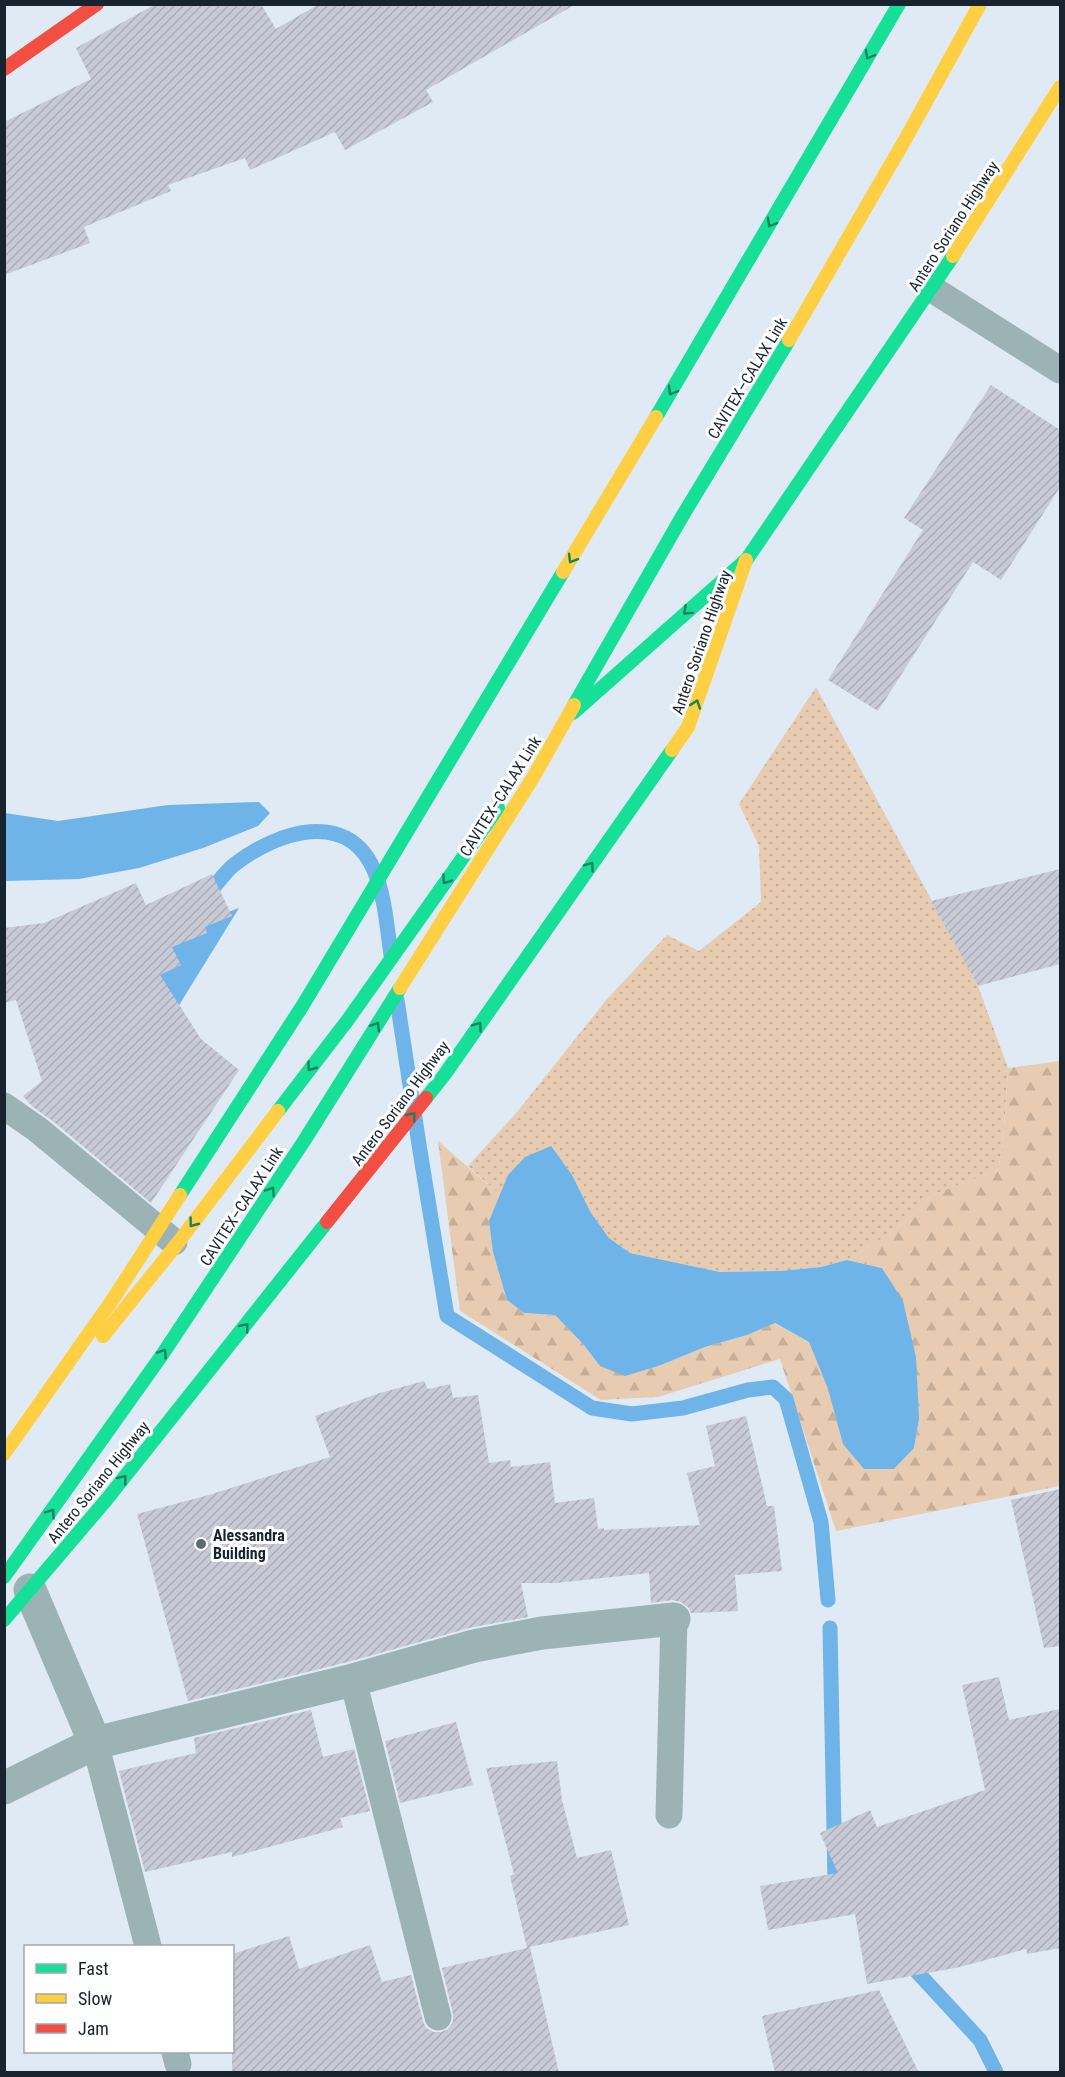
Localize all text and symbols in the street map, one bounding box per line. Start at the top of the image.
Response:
one-way arrow [865,49,877,59]
street label: Antero Soriano Highway [904,157,1003,295]
one-way arrow [767,217,778,227]
street label: CAVITEX–CALAX Link [704,313,792,442]
one-way arrow [668,385,679,395]
one-way arrow [567,553,579,563]
street label: Antero Soriano Highway [668,567,735,717]
one-way arrow [684,604,694,615]
one-way arrow [689,699,702,710]
street label: CAVITEX–CALAX Link [456,732,546,860]
one-way arrow [583,862,594,873]
one-way arrow [442,873,453,884]
one-way arrow [368,1022,380,1032]
one-way arrow [471,1022,482,1033]
street label: Antero Soriano Highway [347,1037,454,1169]
one-way arrow [308,1061,319,1072]
one-way arrow [405,1111,416,1122]
street label: CAVITEX–CALAX Link [196,1142,287,1269]
one-way arrow [263,1186,274,1197]
one-way arrow [190,1216,201,1227]
one-way arrow [238,1323,249,1334]
one-way arrow [156,1349,167,1360]
street label: Antero Soriano Highway [43,1417,154,1547]
one-way arrow [116,1475,127,1486]
one-way arrow [44,1508,55,1519]
place label: Alessandra Building [213,1526,285,1563]
marker: Alessandra Building [194,1537,208,1551]
legend [24,1945,234,2053]
text: Fast [78,1958,109,1979]
text: Slow [78,1988,113,2009]
text: Jam [78,2018,109,2039]

